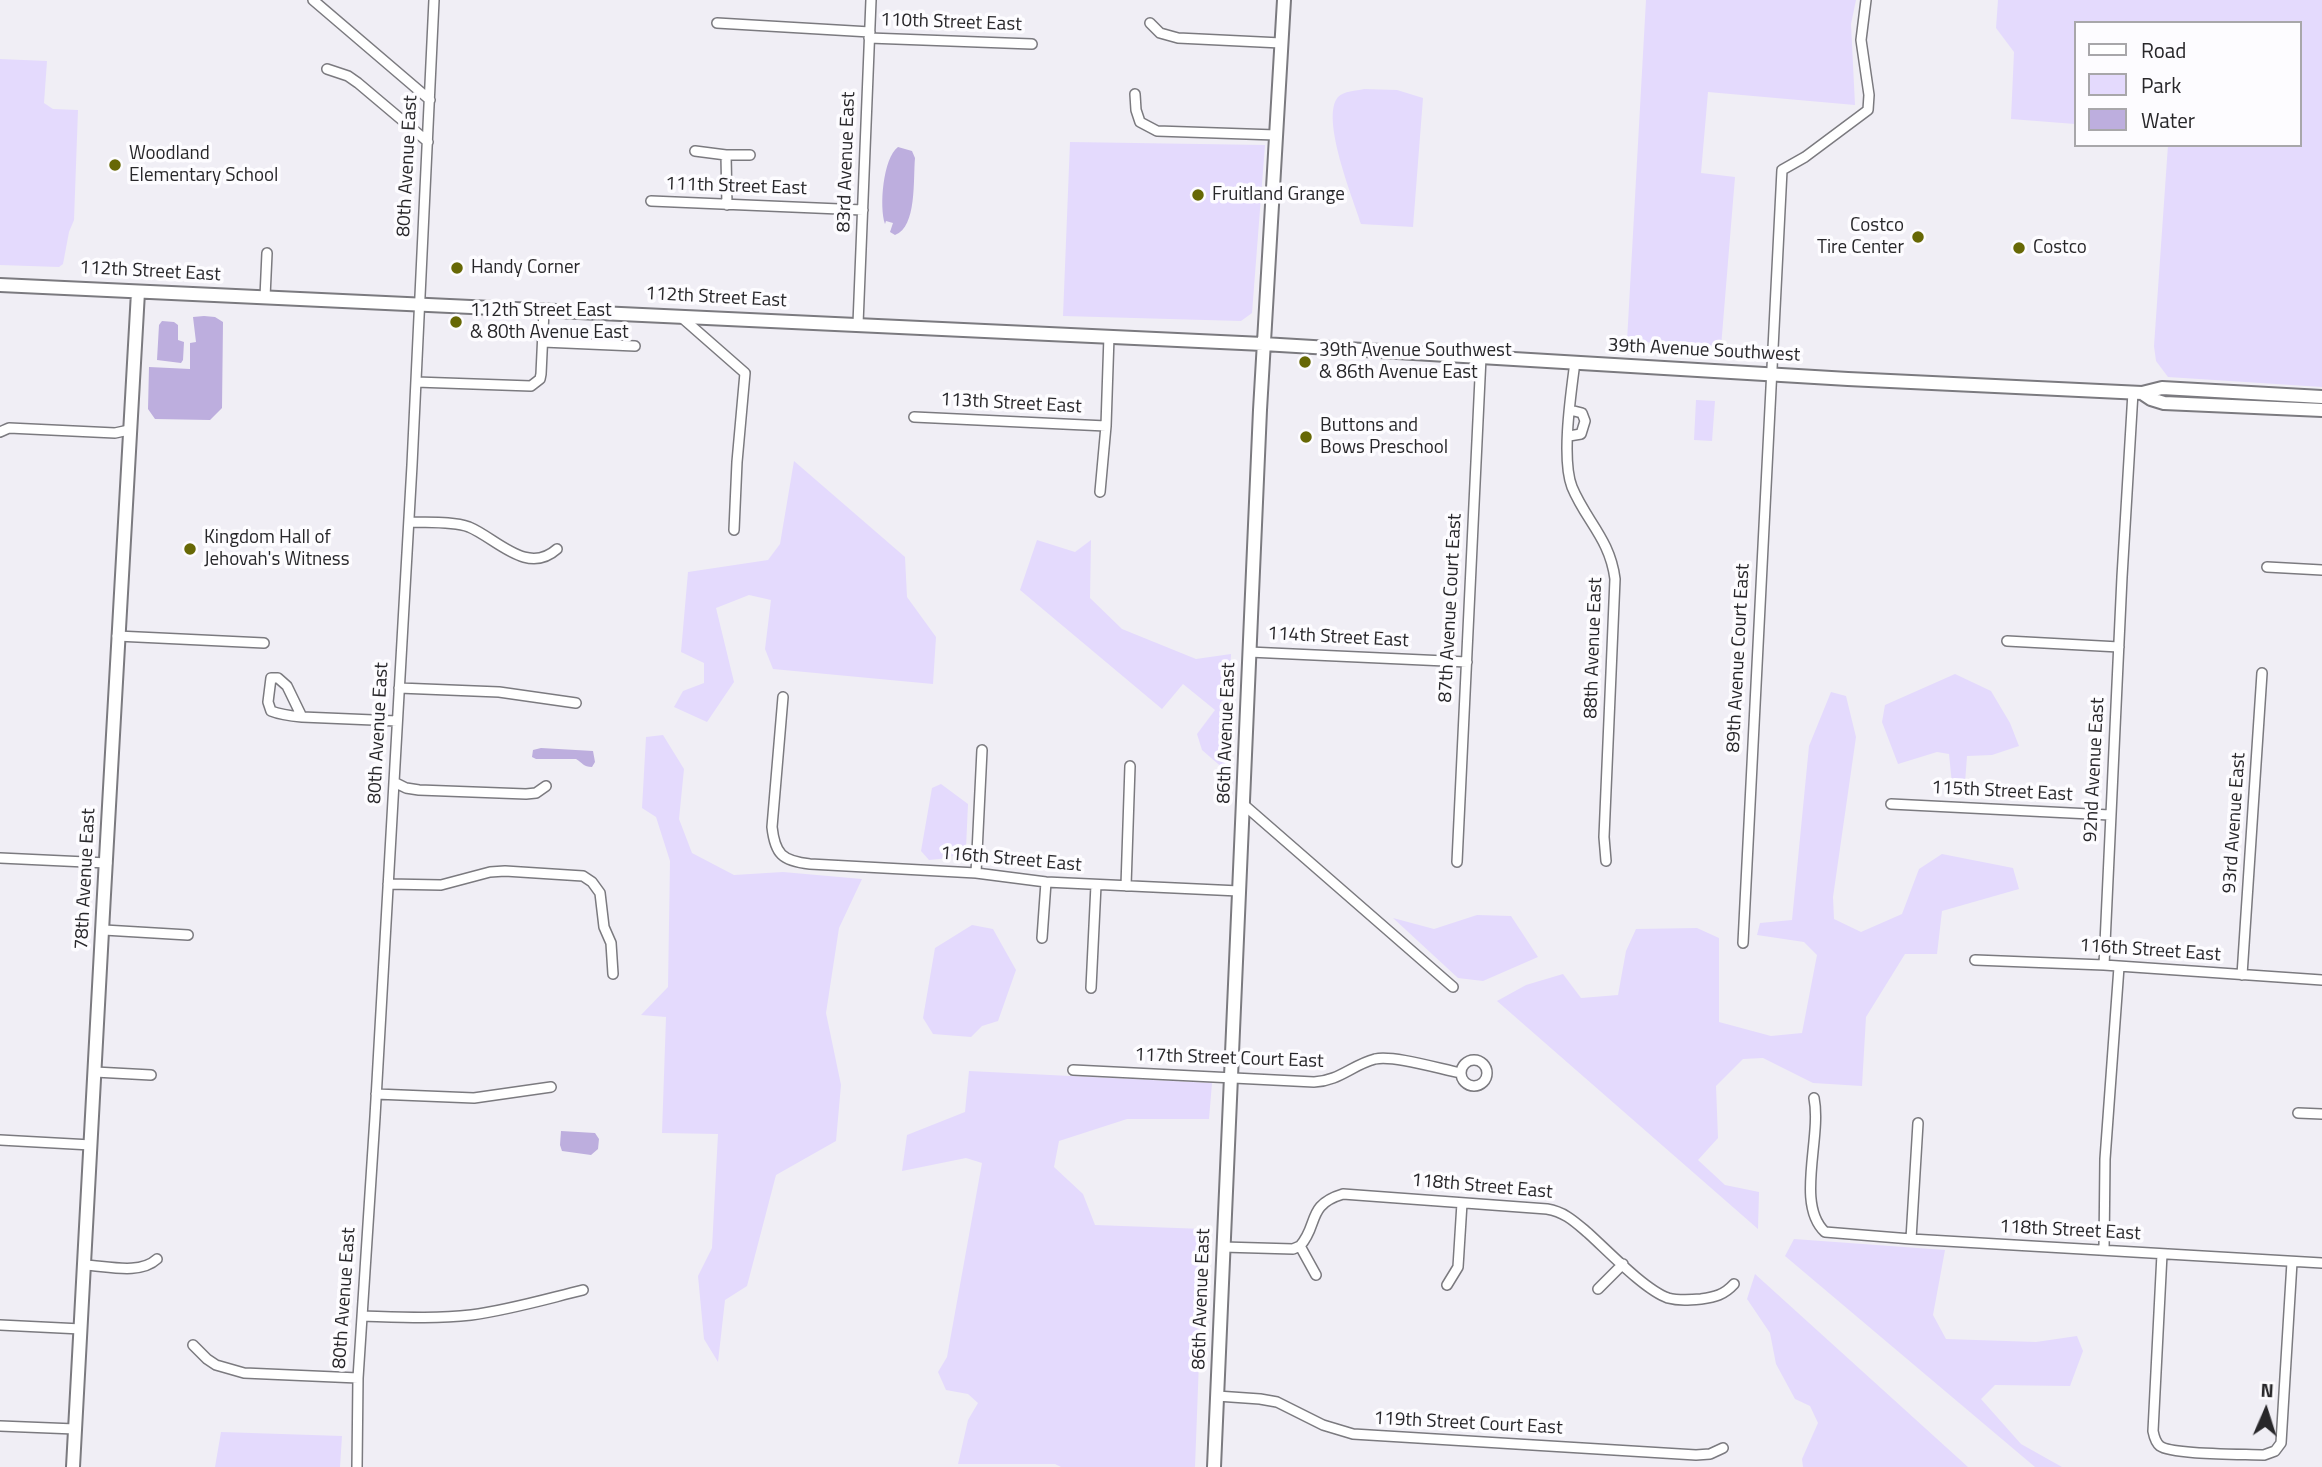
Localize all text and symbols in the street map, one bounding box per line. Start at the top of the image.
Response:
street label: 110th Street East [880,9,1022,37]
legend [2074,21,2301,147]
text: Road [2141,34,2186,66]
text: Park [2141,69,2181,101]
street label: 83rd Avenue East [833,91,861,233]
street label: 80th Avenue East [393,95,423,237]
text: Water [2141,104,2195,136]
place label: Woodland Elementary School [129,143,278,187]
marker: Woodland Elementary School [107,157,123,173]
street label: 111th Street East [665,173,807,201]
place label: Fruitland Grange [1212,184,1345,206]
marker: Fruitland Grange [1190,187,1206,203]
place label: Costco Tire Center [1817,215,1904,259]
marker: Costco Tire Center [1910,229,1926,245]
place label: Costco [2033,237,2087,259]
marker: Costco [2011,240,2027,256]
street label: 112th Street East [79,257,221,287]
place label: Handy Corner [471,257,580,279]
marker: Handy Corner [449,260,465,276]
street label: 112th Street East [645,283,787,313]
place label: 112th Street East & 80th Avenue East [470,300,629,344]
marker: 112th Street East & 80th Avenue East [448,314,464,330]
street label: 39th Avenue Southwest [1607,335,1801,367]
place label: 39th Avenue Southwest & 86th Avenue East [1319,340,1512,384]
marker: 39th Avenue Southwest & 86th Avenue East [1297,354,1313,370]
street label: 113th Street East [940,389,1082,419]
place label: Buttons and Bows Preschool [1320,415,1448,459]
marker: Buttons and Bows Preschool [1298,429,1314,445]
street label: 87th Avenue Court East [1435,513,1467,703]
place label: Kingdom Hall of Jehovah's Witness [204,527,350,571]
marker: Kingdom Hall of Jehovah's Witness [182,541,198,557]
street label: 89th Avenue Court East [1723,563,1755,753]
street label: 88th Avenue East [1580,577,1608,719]
street label: 114th Street East [1267,623,1409,653]
street label: 80th Avenue East [364,662,394,804]
street label: 86th Avenue East [1213,662,1241,804]
street label: 92nd Avenue East [2080,697,2110,843]
street label: 93rd Avenue East [2219,752,2251,894]
street label: 115th Street East [1931,777,2073,807]
street label: 78th Avenue East [71,808,101,950]
street label: 116th Street East [939,842,1083,878]
street label: 116th Street East [2079,935,2221,967]
street label: 117th Street Court East [1134,1044,1324,1074]
street label: 118th Street East [1410,1169,1554,1205]
street label: 118th Street East [1999,1216,2141,1246]
street label: 80th Avenue East [329,1227,361,1369]
street label: 86th Avenue East [1188,1228,1216,1370]
text: N [2260,1375,2274,1404]
north arrow [2231,1376,2301,1446]
street label: 119th Street Court East [1373,1408,1563,1440]

